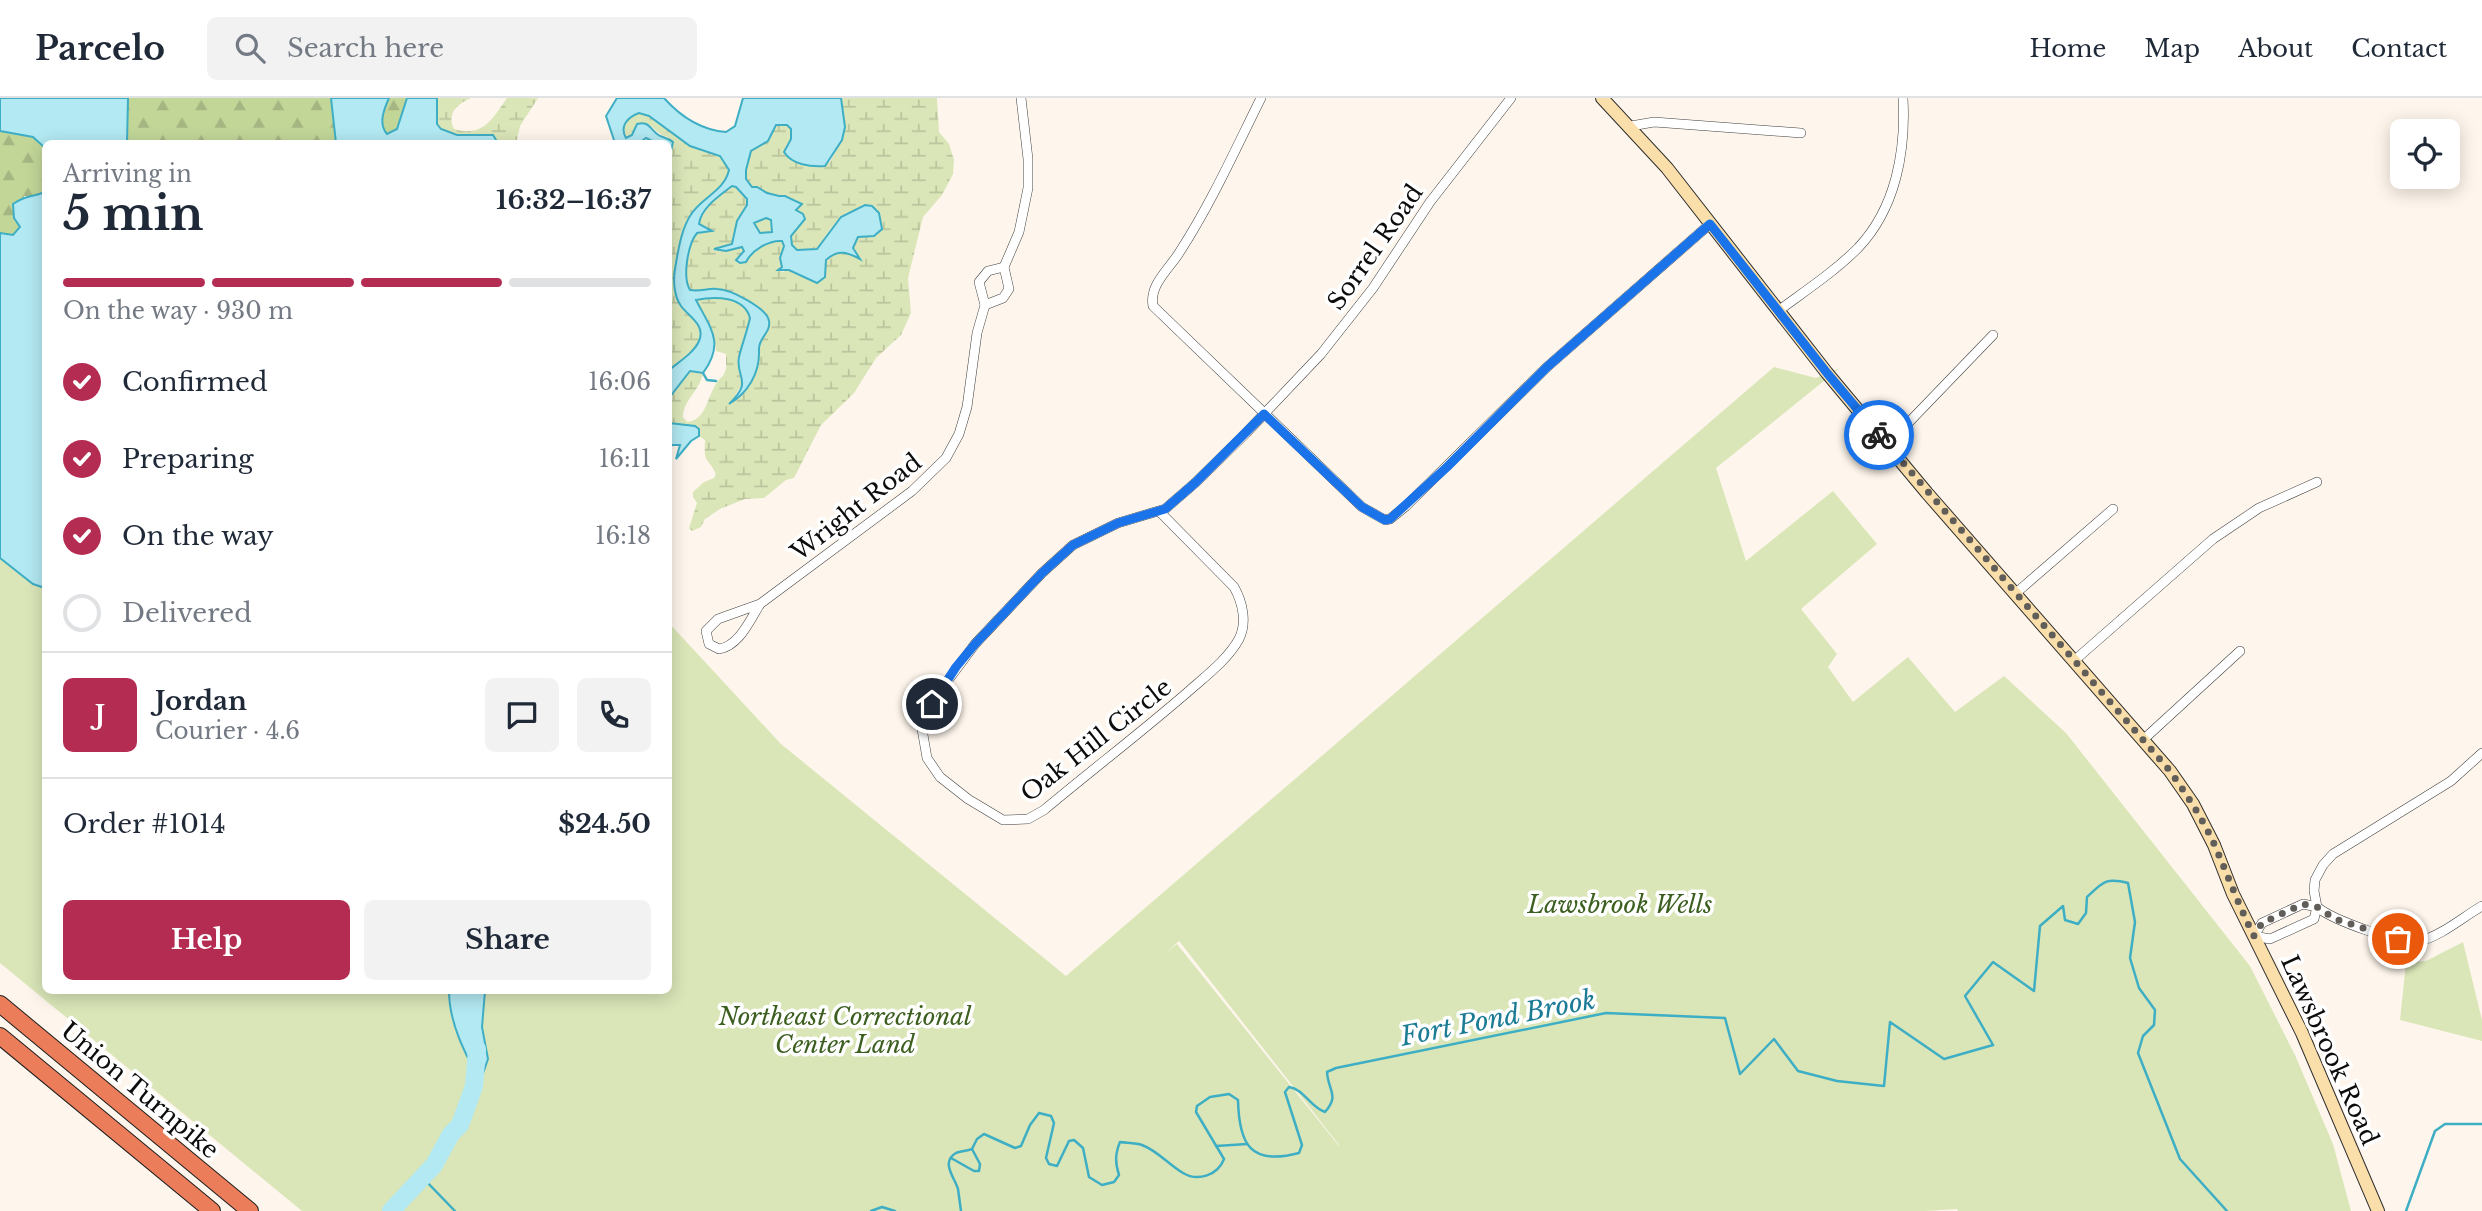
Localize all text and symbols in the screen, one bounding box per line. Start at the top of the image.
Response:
search box [207,17,697,80]
text: Parcelo [35,28,165,69]
icon: search [231,29,269,67]
text: Search here [287,32,444,64]
text: Home [2030,34,2106,63]
text: Map [2144,34,2200,63]
text: About [2238,34,2313,63]
text: Contact [2351,34,2447,63]
map controls [2390,119,2460,189]
button: locate [2390,119,2460,189]
text: Arriving in [63,160,192,188]
street label: Sorrel Road [1321,179,1429,315]
text: 16:32–16:37 [496,184,651,216]
text: 5 min [63,185,204,242]
text: On the way · 930 m [63,297,293,325]
icon: check [63,363,101,401]
text: Confirmed [122,366,267,398]
text: 16:06 [588,368,651,396]
courier [1844,400,1914,470]
icon: bike [1860,416,1898,454]
icon: check [63,440,101,478]
text: Preparing [122,443,254,475]
text: 16:11 [599,445,651,473]
street label: Wright Road [784,447,927,567]
icon: check [63,517,101,555]
text: On the way [122,520,274,552]
text: 16:18 [595,522,651,550]
text: Delivered [122,597,252,629]
street label: Oak Hill Circle [1015,672,1177,808]
pin [902,674,962,734]
button: chat [485,678,559,752]
button: phone [577,678,651,752]
text: Jordan [155,685,247,717]
icon: home [913,685,951,723]
text: J [95,699,105,731]
text: Courier · 4.6 [155,717,300,745]
text: Order #1014 [63,808,226,840]
text: $24.50 [558,808,651,840]
park label: Lawsbrook Wells [1526,890,1713,919]
button: Help [63,900,350,980]
button: Share [364,900,651,980]
pin [2368,909,2428,969]
icon: bag [2379,920,2417,958]
street label: Lawsbrook Road [2275,951,2385,1149]
water label: Fort Pond Brook [1397,983,1598,1053]
park label: Northeast Correctional Center Land [717,1002,972,1059]
street label: Union Turnpike [55,1016,225,1164]

